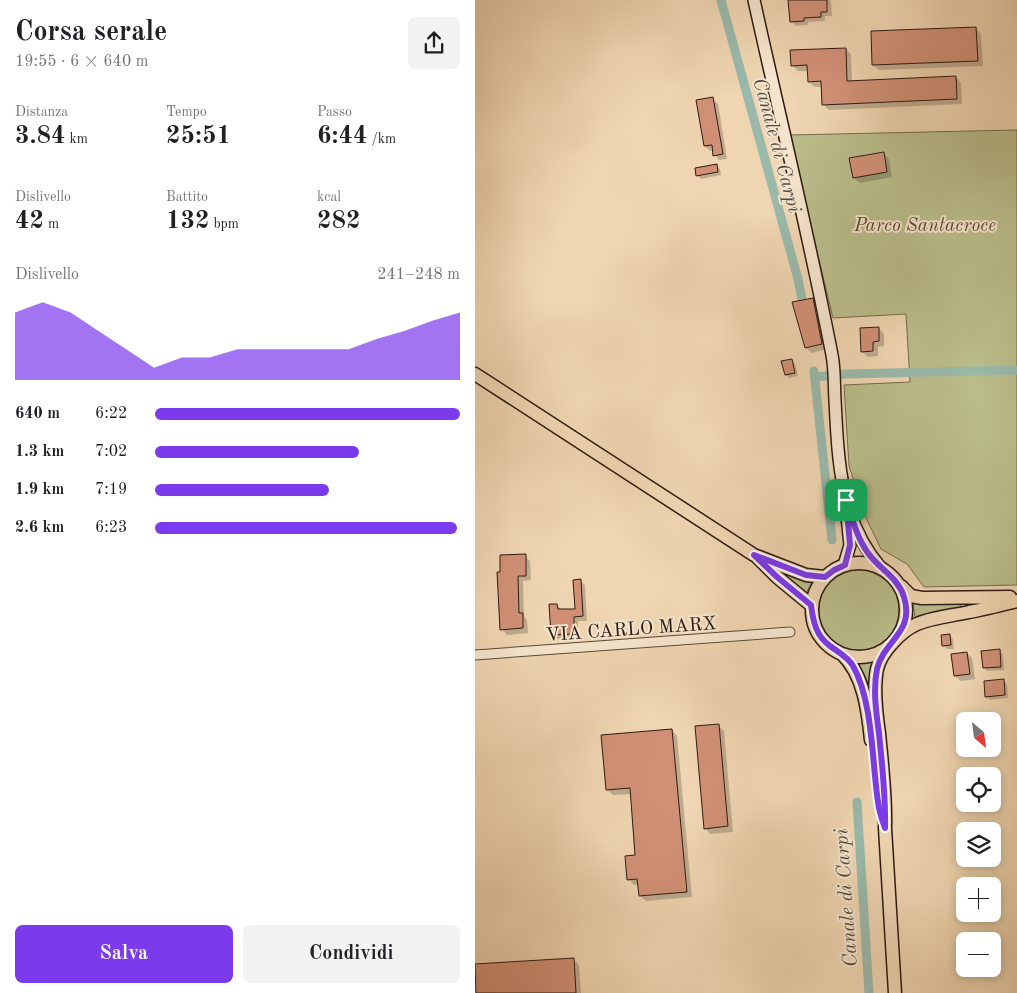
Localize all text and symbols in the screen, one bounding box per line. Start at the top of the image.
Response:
button: share [408,17,460,69]
text: Corsa serale [15,19,167,47]
text: 19:55 · 6 × 640 m [15,54,148,70]
water label: Canale di Carpi [748,76,804,216]
text: Distanza [15,105,68,119]
text: Tempo [166,105,207,119]
text: Passo [317,105,352,119]
text: 3.84 [15,124,66,149]
text: 25:51 [166,124,231,149]
text: 6:44 [317,124,368,149]
text: km [66,132,88,146]
text: /km [368,132,396,146]
text: Dislivello [15,190,71,204]
text: Battito [166,190,208,204]
text: kcal [317,190,341,204]
text: 42 [15,209,44,234]
text: 132 [166,209,210,234]
text: 282 [317,209,361,234]
text: m [44,217,59,231]
text: bpm [210,217,239,231]
park label: Parco Santacroce [853,217,996,236]
text: Dislivello [15,267,79,283]
text: 241–248 m [377,267,460,283]
text: 640 m [15,406,60,422]
text: 6:22 [95,406,127,422]
text: 1.3 km [15,444,64,460]
text: 7:02 [95,444,127,460]
pin [825,479,867,521]
text: 1.9 km [15,482,64,498]
text: 7:19 [95,482,127,498]
icon: arrive [832,486,860,514]
text: 2.6 km [15,520,64,536]
text: 6:23 [95,520,127,536]
street label: VIA CARLO MARX [545,615,717,646]
north arrow [956,712,1001,758]
map controls [956,712,1001,977]
button: locate [956,767,1001,812]
button: layers [956,822,1001,867]
water label: Canale di Carpi [832,828,862,968]
button: + [956,877,1001,922]
button: Salva [15,925,233,983]
button: Condividi [243,925,460,983]
button: − [956,932,1001,977]

